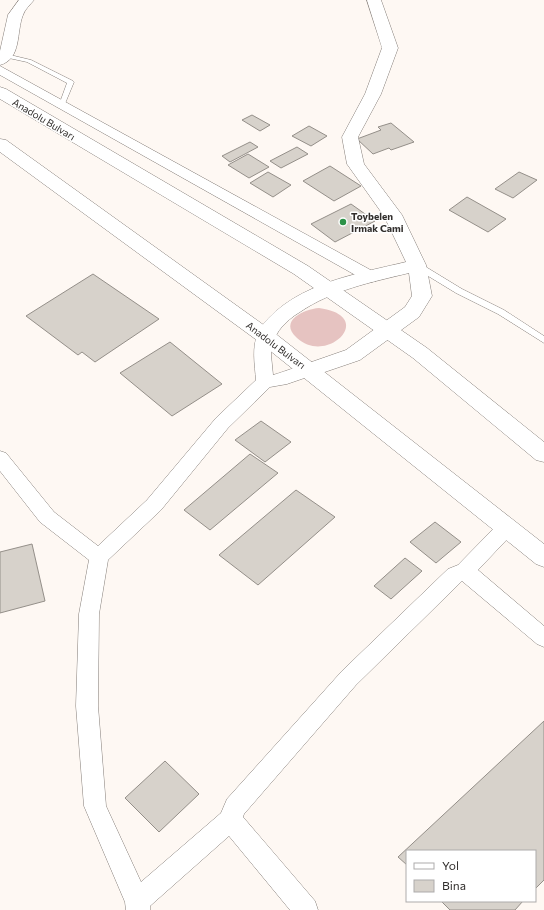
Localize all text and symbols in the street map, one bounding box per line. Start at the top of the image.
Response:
street label: Anadolu Bulvarı [10,96,78,142]
place label: Toybelen Irmak Cami [351,210,404,234]
marker: Toybelen Irmak Cami [338,217,348,227]
street label: Anadolu Bulvarı [244,319,308,371]
legend [406,850,536,902]
text: Yol [442,858,459,872]
text: Bina [442,878,466,892]

